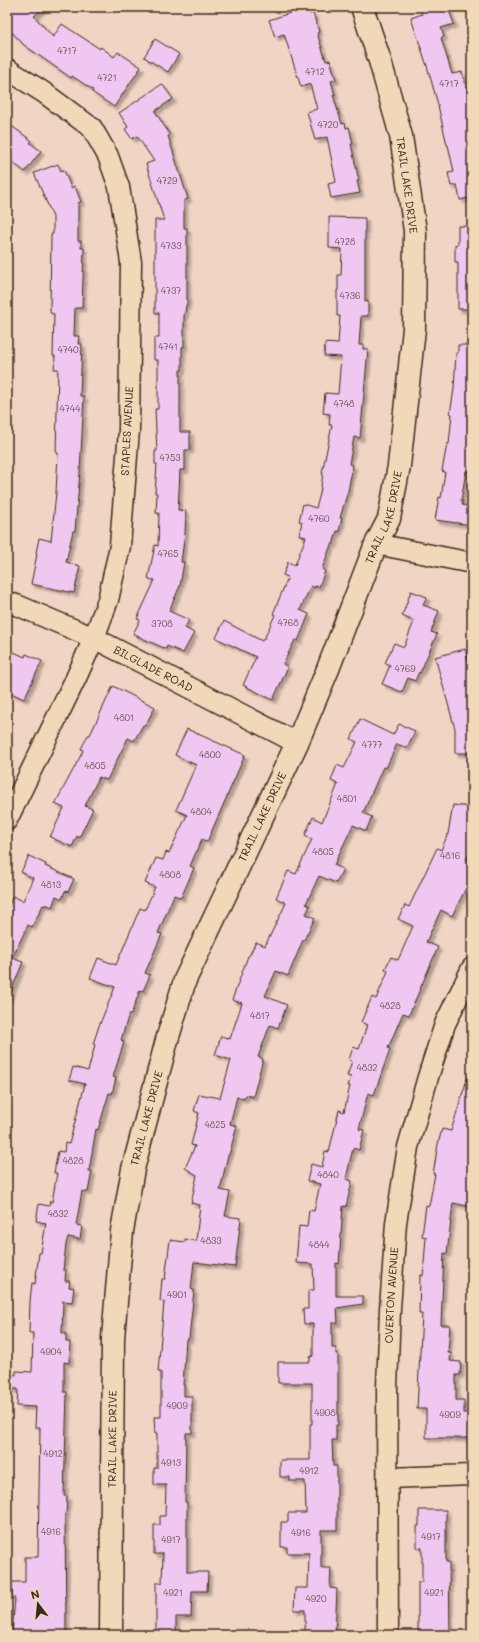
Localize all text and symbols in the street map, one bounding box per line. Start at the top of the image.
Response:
house number: 4717 [57,45,77,56]
house number: 4712 [305,66,325,77]
house number: 4721 [97,72,117,83]
house number: 4717 [439,78,459,89]
house number: 4720 [318,119,339,130]
street label: TRAIL LAKE DRIVE [393,136,422,234]
house number: 4729 [157,175,178,186]
house number: 4728 [335,236,356,247]
house number: 4733 [161,240,181,251]
house number: 4737 [161,285,181,296]
house number: 4736 [340,290,361,301]
house number: 4741 [158,341,178,352]
house number: 4740 [57,344,79,355]
street label: STAPLES AVENUE [117,386,136,476]
house number: 4748 [333,398,355,409]
house number: 4744 [60,403,81,414]
house number: 4753 [160,452,180,463]
street label: TRAIL LAKE DRIVE [361,469,405,566]
house number: 4760 [308,513,330,524]
house number: 4765 [158,548,178,559]
house number: 4768 [277,617,299,628]
house number: 3708 [151,618,173,629]
street label: BILGLADE ROAD [111,642,196,695]
house number: 4769 [394,663,416,674]
house number: 4801 [114,712,134,723]
house number: 4777 [362,739,382,750]
house number: 4800 [199,749,221,760]
house number: 4805 [84,760,106,771]
street label: TRAIL LAKE DRIVE [234,769,289,864]
house number: 4801 [337,793,357,804]
house number: 4804 [190,806,212,817]
house number: 4805 [312,846,334,857]
house number: 4816 [440,850,460,861]
house number: 4808 [159,869,181,880]
house number: 4813 [41,879,61,890]
house number: 4828 [379,1000,401,1011]
house number: 4817 [250,1010,270,1021]
house number: 4832 [356,1062,378,1073]
street label: TRAIL LAKE DRIVE [126,1069,166,1167]
house number: 4825 [205,1119,226,1130]
house number: 4828 [62,1155,84,1166]
house number: 4840 [317,1169,339,1180]
house number: 4832 [47,1208,69,1219]
house number: 4833 [200,1235,222,1246]
house number: 4844 [308,1239,330,1250]
street label: OVERTON AVENUE [381,1246,401,1344]
house number: 4901 [167,1289,187,1300]
house number: 4904 [40,1346,62,1357]
street label: TRAIL LAKE DRIVE [104,1390,120,1488]
house number: 4909 [166,1400,188,1411]
house number: 4908 [314,1407,336,1418]
house number: 4909 [439,1409,461,1420]
house number: 4912 [43,1448,63,1459]
house number: 4913 [161,1457,181,1468]
house number: 4912 [299,1465,319,1476]
house number: 4916 [41,1526,61,1537]
house number: 4916 [291,1527,311,1538]
house number: 4917 [421,1531,441,1542]
house number: 4917 [161,1534,181,1545]
north arrow [18,1584,58,1624]
text: N [29,1586,41,1602]
house number: 4921 [163,1587,183,1598]
house number: 4921 [424,1587,444,1598]
house number: 4920 [305,1593,327,1604]

